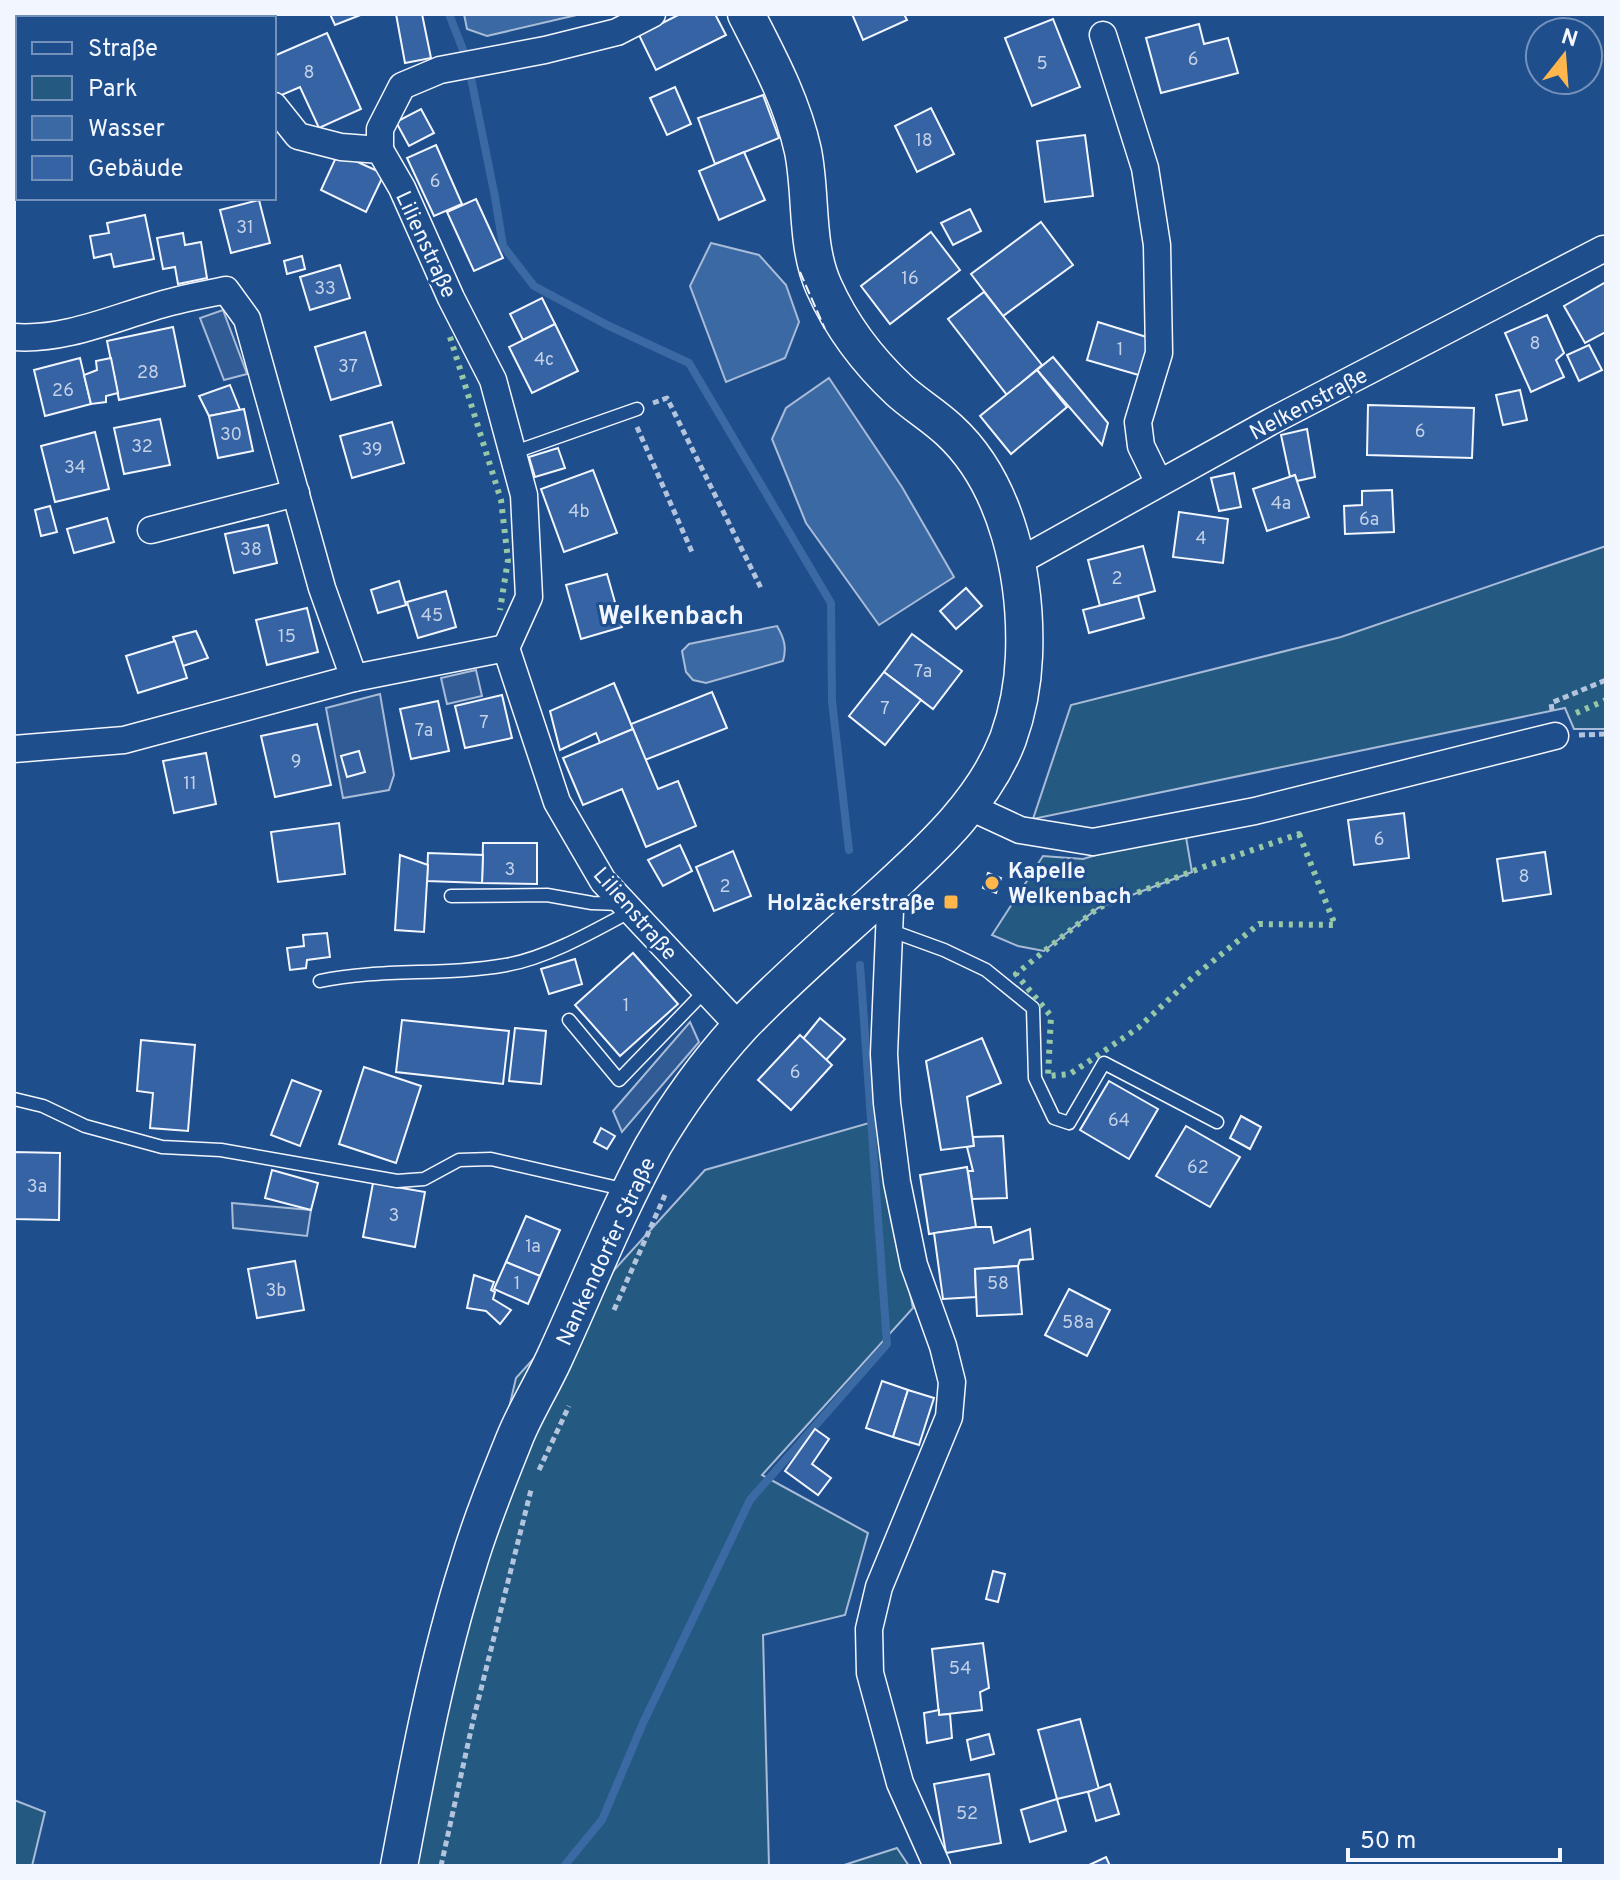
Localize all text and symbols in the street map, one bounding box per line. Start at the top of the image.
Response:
legend [16,16,276,200]
north arrow [1524,16,1604,96]
text: N [1558,24,1581,54]
text: Straße [88,35,158,65]
house number: 6 [1188,49,1198,72]
house number: 5 [1036,53,1048,76]
house number: 8 [304,62,315,85]
text: Park [88,75,138,105]
text: Wasser [88,115,165,145]
house number: 18 [915,130,933,153]
text: Gebäude [88,155,183,185]
house number: 6 [430,171,440,194]
street label: Lilienstraße [388,187,461,303]
house number: 31 [236,217,254,240]
house number: 16 [901,268,919,291]
house number: 33 [314,278,336,301]
house number: 8 [1530,333,1541,356]
house number: 1 [1117,339,1123,362]
house number: 4c [534,349,554,372]
house number: 37 [338,356,358,379]
house number: 28 [137,362,159,385]
street label: Nelkenstraße [1245,363,1373,448]
house number: 26 [52,380,74,403]
house number: 6 [1415,421,1425,444]
house number: 30 [220,424,242,447]
house number: 32 [131,436,153,459]
house number: 39 [361,439,383,462]
house number: 34 [64,457,86,480]
house number: 4a [1271,493,1291,516]
house number: 4b [568,501,590,524]
house number: 6a [1359,509,1379,532]
house number: 4 [1195,528,1207,551]
house number: 38 [240,539,262,562]
house number: 2 [1111,568,1123,591]
district label: Welkenbach [598,601,744,634]
house number: 45 [421,605,443,628]
house number: 15 [278,626,296,649]
house number: 7a [914,661,932,684]
house number: 7 [880,698,890,721]
house number: 7 [479,712,489,735]
house number: 7a [415,720,433,743]
house number: 9 [291,751,301,774]
house number: 11 [183,773,197,796]
house number: 6 [1374,829,1384,852]
house number: 3 [505,859,515,882]
place label: Kapelle Welkenbach [1008,859,1132,911]
street label: Lilienstraße [586,862,682,967]
house number: 8 [1519,866,1530,889]
marker: Kapelle Welkenbach [983,874,1001,892]
house number: 2 [719,876,731,899]
place label: Holzäckerstraße [767,891,935,918]
marker: Holzäckerstraße [942,893,960,911]
house number: 1 [623,995,629,1018]
house number: 6 [790,1062,800,1085]
house number: 64 [1108,1110,1130,1133]
street label: Nankendorfer Straße [552,1154,663,1351]
house number: 62 [1187,1157,1209,1180]
house number: 3a [27,1176,47,1199]
house number: 3 [389,1205,399,1228]
house number: 1a [525,1236,541,1259]
house number: 1 [514,1273,520,1296]
house number: 58 [987,1273,1009,1296]
house number: 3b [266,1280,286,1303]
house number: 58a [1062,1312,1094,1335]
house number: 54 [949,1658,971,1681]
house number: 52 [956,1803,978,1826]
scale bar [1348,1812,1560,1862]
text: 50 m [1360,1827,1416,1857]

